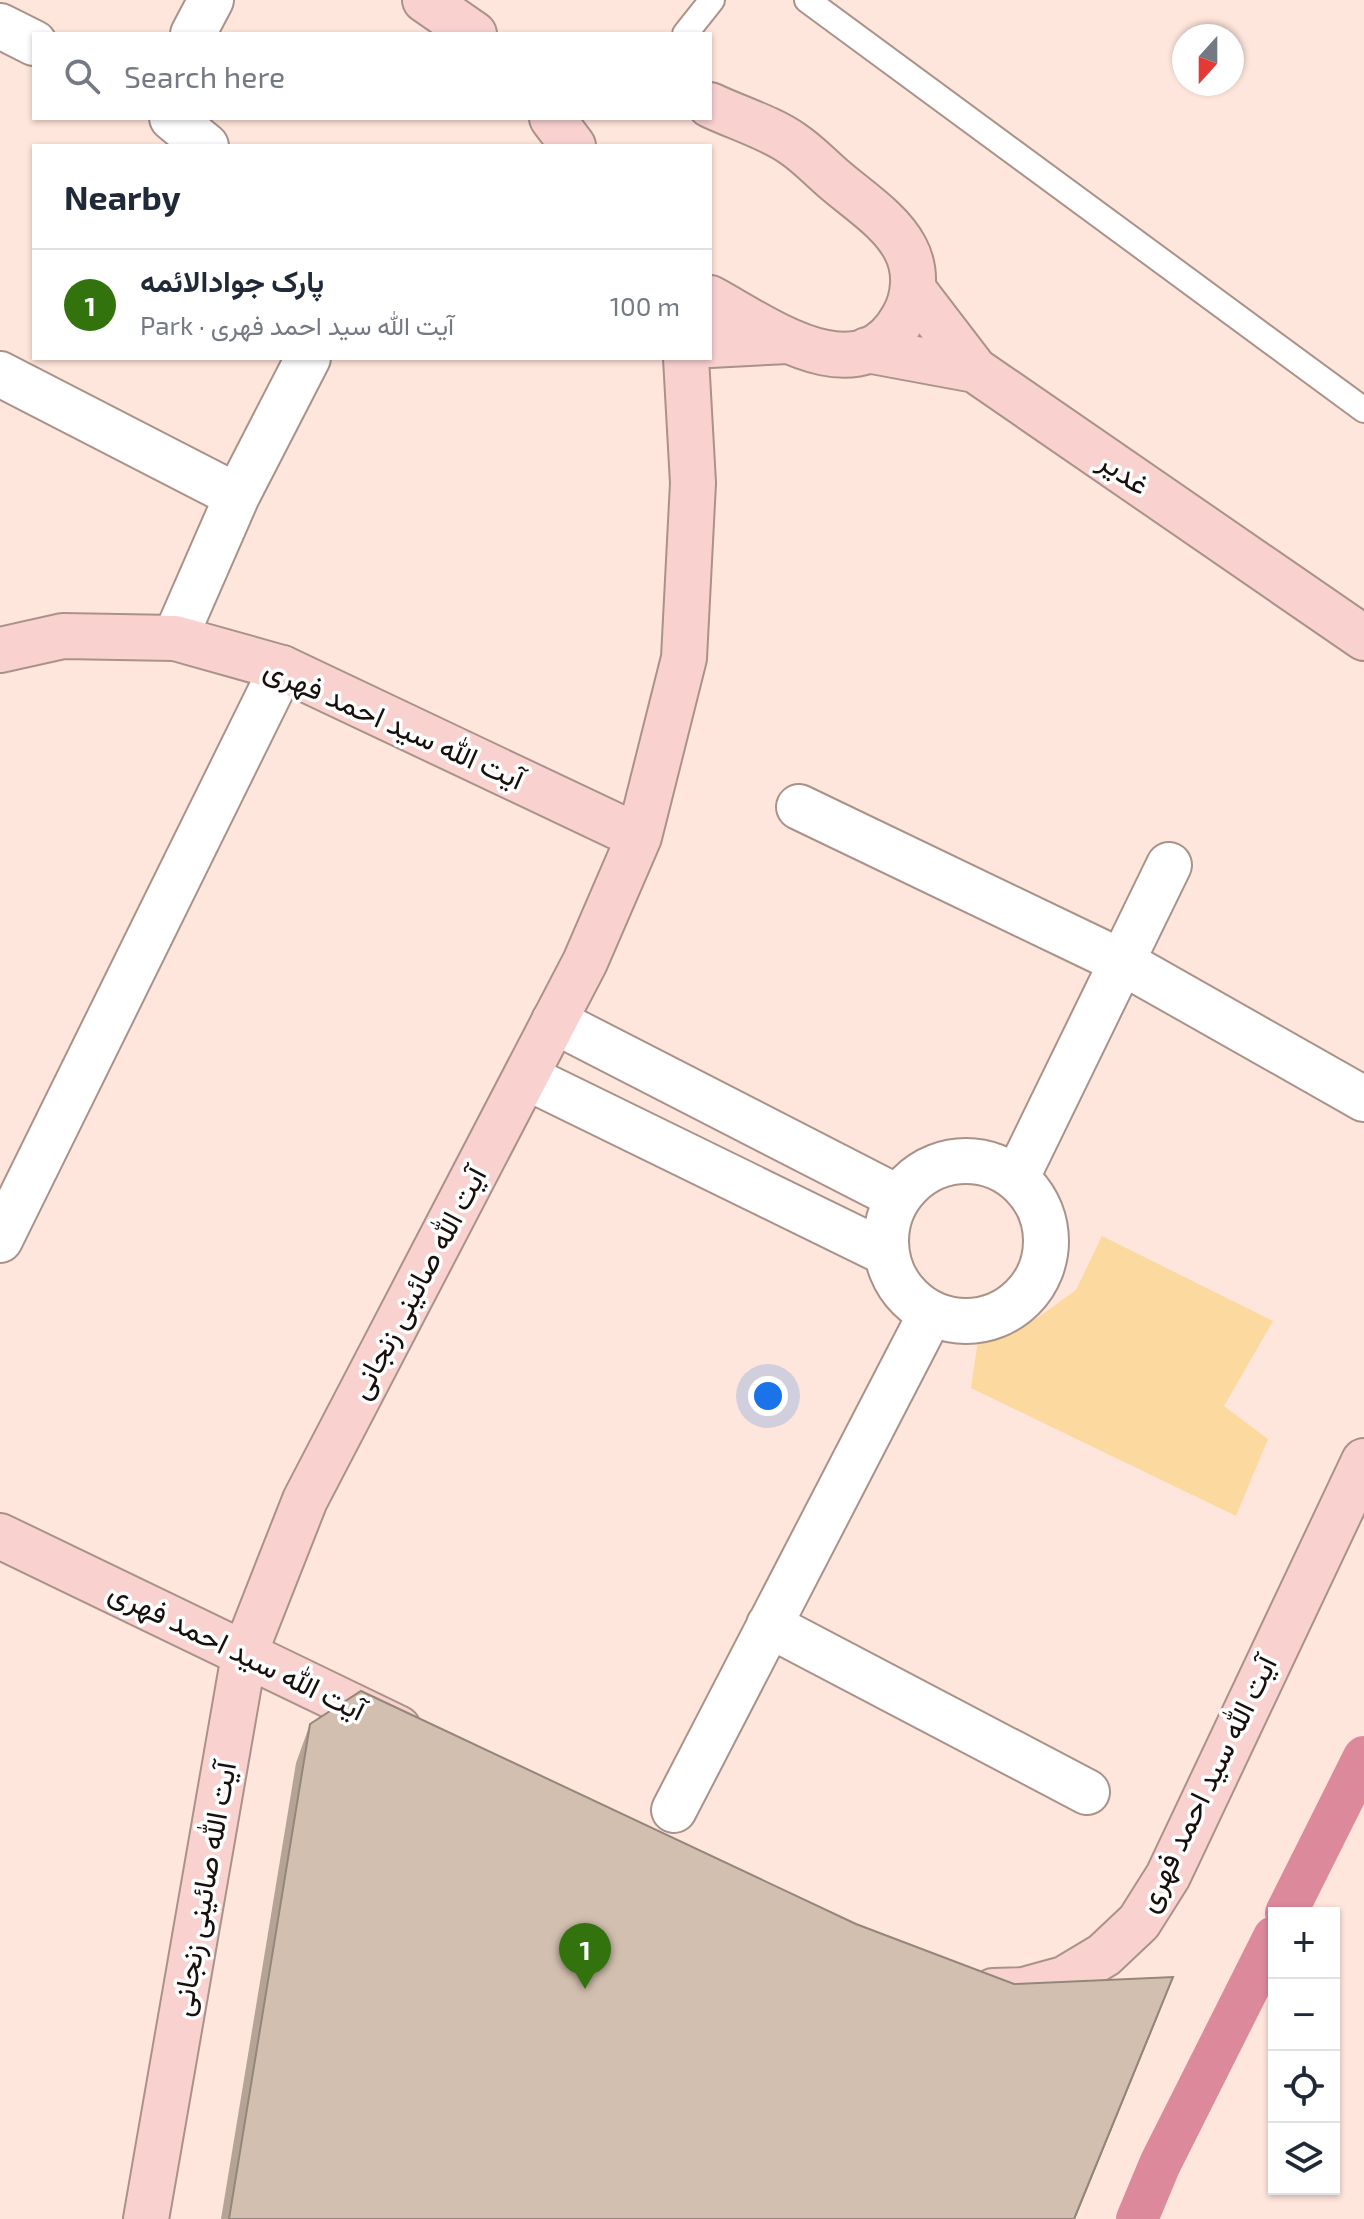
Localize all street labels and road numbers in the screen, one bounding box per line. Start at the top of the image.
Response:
street label: غدیر [1091,441,1157,503]
street label: آیت الله سید احمد فهری [258,649,532,798]
street label: آیت الله صائینی زنجانی [340,1158,495,1405]
street label: آیت الله سید احمد فهری [103,1571,374,1730]
street label: آیت الله سید احمد فهری [1127,1647,1286,1918]
street label: آیت الله صائینی زنجانی [162,1757,244,2019]

